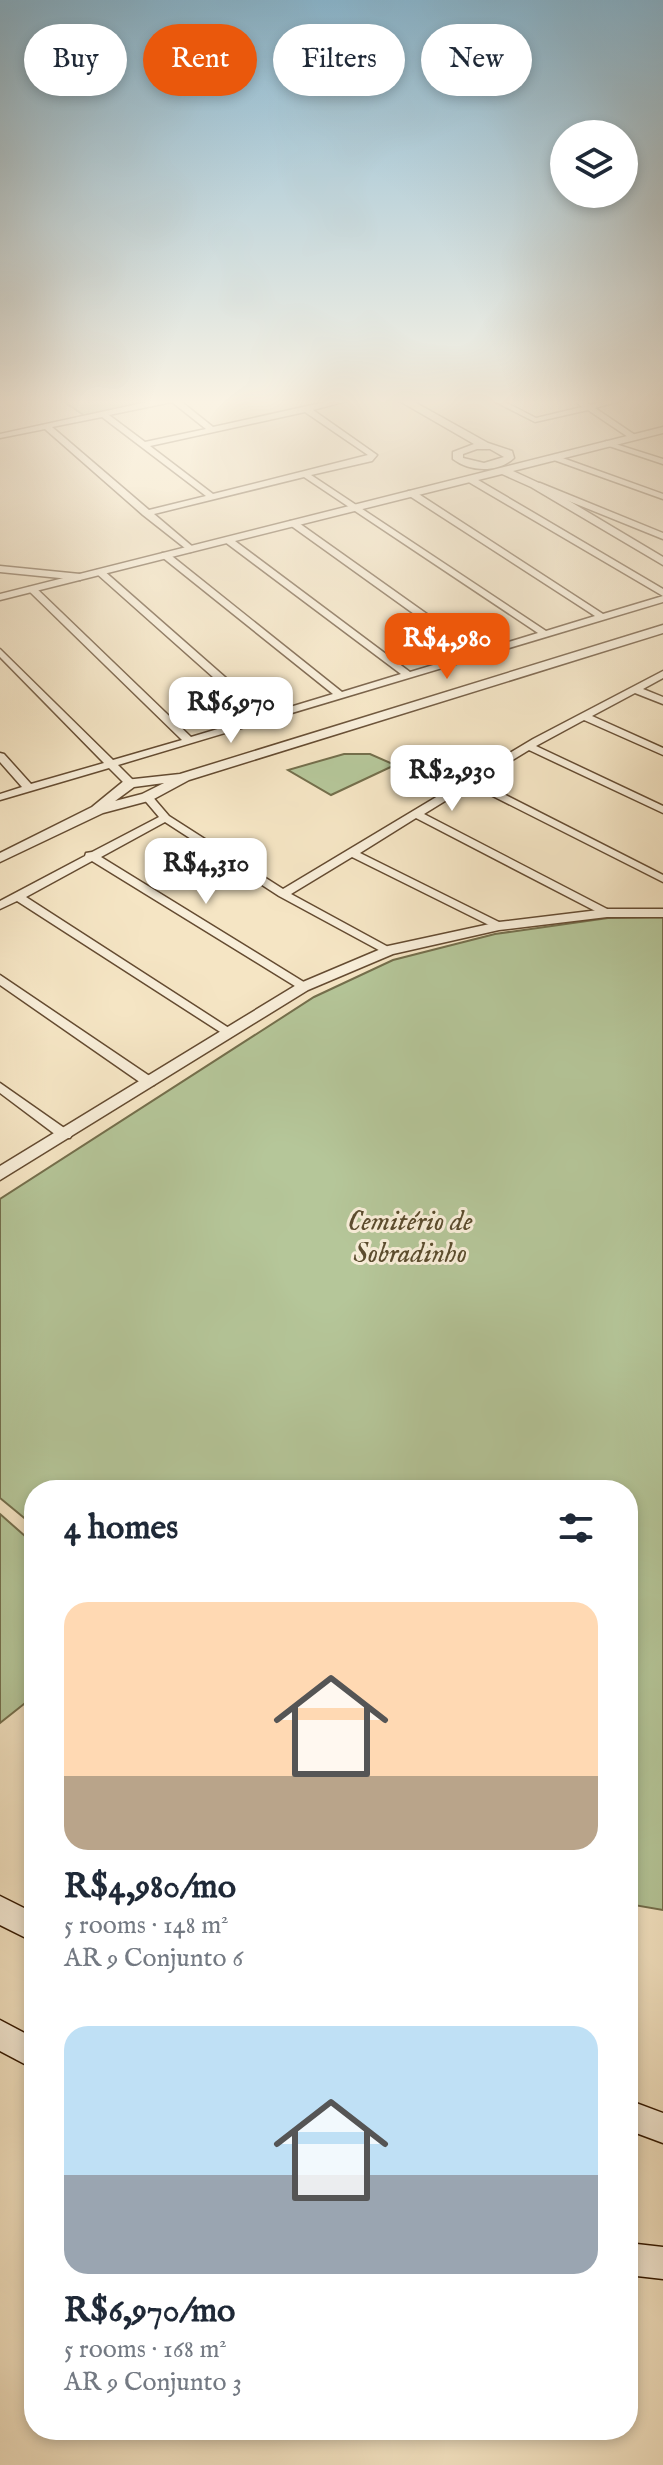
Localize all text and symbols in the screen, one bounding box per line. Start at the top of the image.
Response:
chip: Buy [24,24,127,96]
chip: Rent [143,24,257,96]
chip: Filters [273,24,405,96]
chip: New [421,24,532,96]
map controls [550,120,638,208]
button: layers [550,120,638,208]
pin: R$4,980 [373,613,521,681]
text: R$4,980 [403,622,491,655]
pin: R$6,970 [157,677,305,745]
text: R$6,970 [187,686,275,719]
pin: R$2,930 [378,745,526,813]
text: R$2,930 [408,754,496,787]
pin: R$4,310 [132,838,280,906]
text: R$4,310 [163,847,249,880]
park label: Cemitério de Sobradinho [347,1205,473,1272]
icon: filters [554,1506,598,1550]
text: 4 homes [64,1507,178,1550]
icon: home [259,1654,403,1798]
text: R$4,980/mo [64,1866,236,1909]
text: 5 rooms · 148 m² [64,1909,229,1942]
text: AR 9 Conjunto 6 [64,1942,243,1975]
icon: home [259,2078,403,2222]
text: R$6,970/mo [64,2290,235,2333]
text: 5 rooms · 168 m² [64,2333,227,2366]
text: AR 9 Conjunto 3 [64,2366,242,2399]

